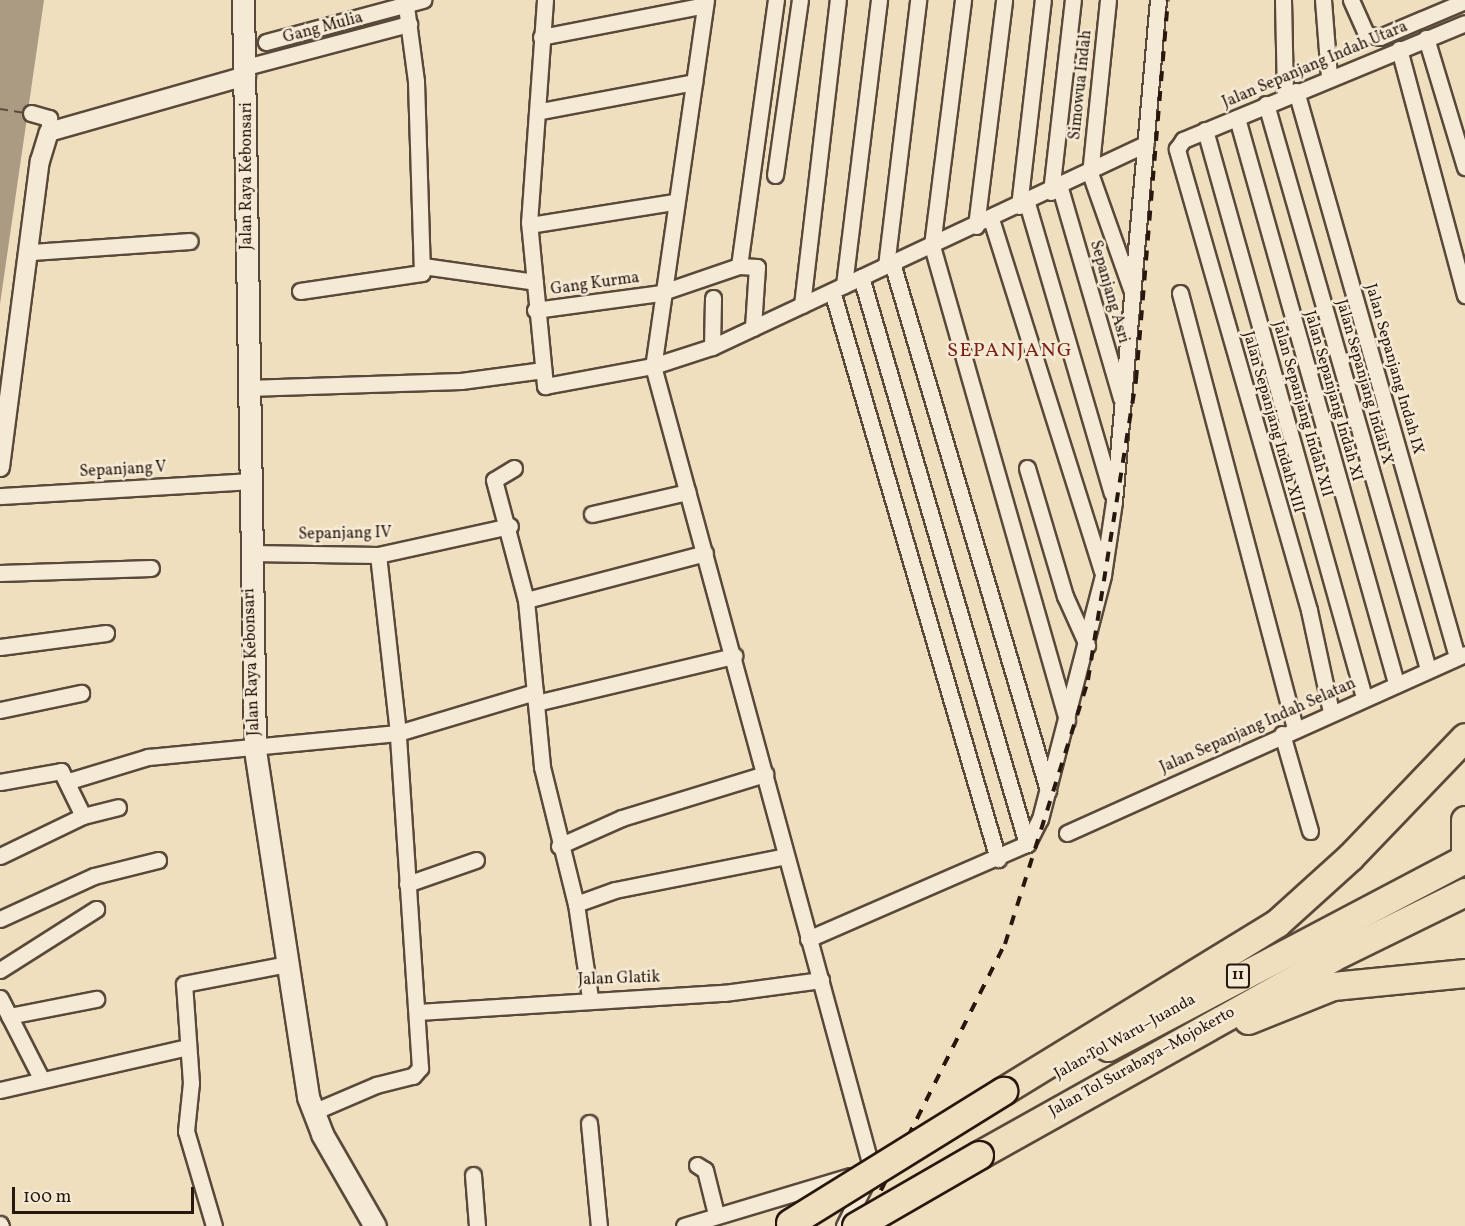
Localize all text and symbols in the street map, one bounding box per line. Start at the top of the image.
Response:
street label: Gang Mulia [281,8,365,48]
street label: Jalan Sepanjang Indah Utara [1220,17,1410,113]
street label: Simowua Indah [1066,29,1096,141]
street label: Jalan Raya Kebonsari [237,102,257,250]
street label: Sepanjang Asri [1085,238,1133,346]
street label: Gang Kurma [549,268,641,300]
street label: Jalan Sepanjang Indah IX [1360,282,1428,456]
street label: Jalan Sepanjang Indah X [1331,297,1397,467]
street label: Jalan Sepanjang Indah XI [1299,309,1367,483]
street label: Jalan Sepanjang Indah XII [1268,319,1336,499]
street label: Jalan Sepanjang Indah XIII [1238,329,1308,515]
district label: SEPANJANG [947,339,1073,363]
street label: Sepanjang V [79,458,167,482]
street label: Sepanjang IV [298,524,392,544]
street label: Jalan Raya Kebonsari [240,588,264,736]
street label: Jalan Sepanjang Indah Selatan [1157,674,1359,778]
road number: 11 [1224,964,1252,988]
street label: Jalan Glatik [578,968,660,990]
street label: Jalan Tol Waru–Juanda [1050,990,1200,1084]
street label: Jalan Tol Surabaya–Mojokerto [1045,1003,1239,1121]
scale bar [15,1175,196,1213]
text: 100 m [23,1185,72,1210]

